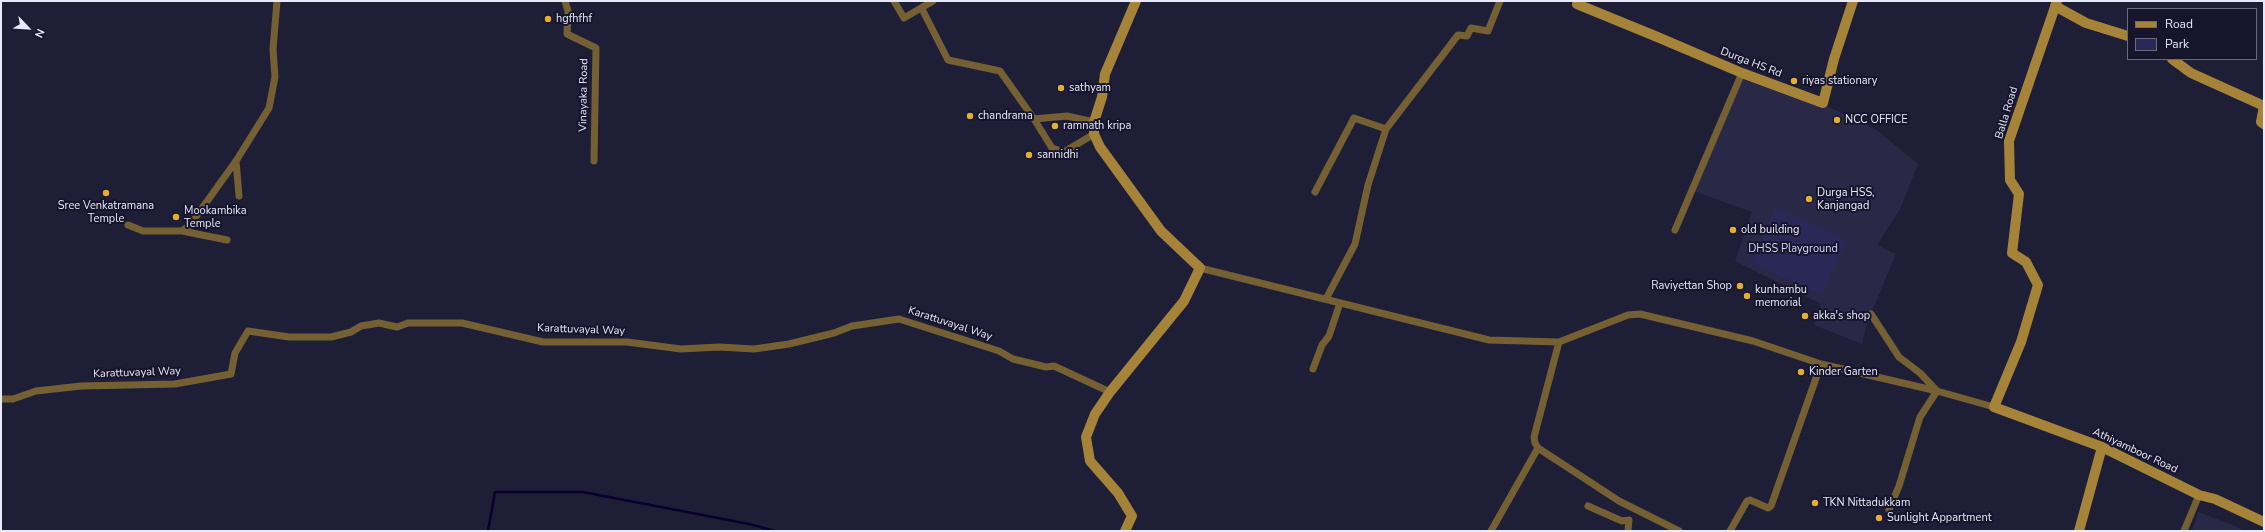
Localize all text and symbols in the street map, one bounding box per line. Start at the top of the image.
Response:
north arrow [8,8,48,48]
legend [2127,8,2257,60]
place label: hgfhfhf [556,12,592,26]
marker: hgfhfhf [543,14,553,24]
text: Road [2165,16,2193,32]
text: N [31,26,48,40]
text: Park [2165,36,2189,52]
street label: Durga HS Rd [1718,45,1784,81]
street label: Vinayaka Road [577,58,591,132]
place label: riyas stationary [1802,74,1877,88]
marker: riyas stationary [1789,76,1799,86]
place label: sathyam [1069,81,1111,95]
marker: sathyam [1056,83,1066,93]
street label: Balla Road [1993,85,2021,141]
place label: chandrama [978,109,1033,123]
marker: chandrama [965,111,975,121]
place label: NCC OFFICE [1845,113,1908,127]
marker: NCC OFFICE [1832,115,1842,125]
place label: ramnath kripa [1063,119,1131,133]
marker: ramnath kripa [1050,121,1060,131]
place label: sannidhi [1037,148,1078,162]
marker: sannidhi [1024,150,1034,160]
place label: Durga HSS, Kanjangad [1817,186,1875,212]
marker: Sree Venkatramana Temple [101,188,111,198]
marker: Durga HSS, Kanjangad [1804,194,1814,204]
place label: Sree Venkatramana Temple [58,199,154,225]
place label: Mookambika Temple [184,204,247,230]
marker: Mookambika Temple [171,212,181,222]
place label: old building [1741,223,1800,237]
marker: old building [1728,225,1738,235]
park label: DHSS Playground [1748,242,1838,256]
place label: Raviyettan Shop [1651,279,1732,293]
marker: Raviyettan Shop [1735,281,1745,291]
place label: kunhambu memorial [1755,283,1807,309]
marker: kunhambu memorial [1742,291,1752,301]
street label: Karattuvayal Way [906,304,994,344]
place label: akka's shop [1813,309,1870,323]
marker: akka's shop [1800,311,1810,321]
street label: Karattuvayal Way [537,322,625,338]
street label: Karattuvayal Way [93,365,181,381]
place label: Kinder Garten [1809,365,1878,379]
marker: Kinder Garten [1796,367,1806,377]
street label: Athiyamboor Road [2090,426,2180,476]
place label: TKN Nittadukkam [1823,496,1910,510]
marker: TKN Nittadukkam [1810,498,1820,508]
place label: Sunlight Appartment [1887,511,1991,525]
marker: Sunlight Appartment [1874,513,1884,523]

